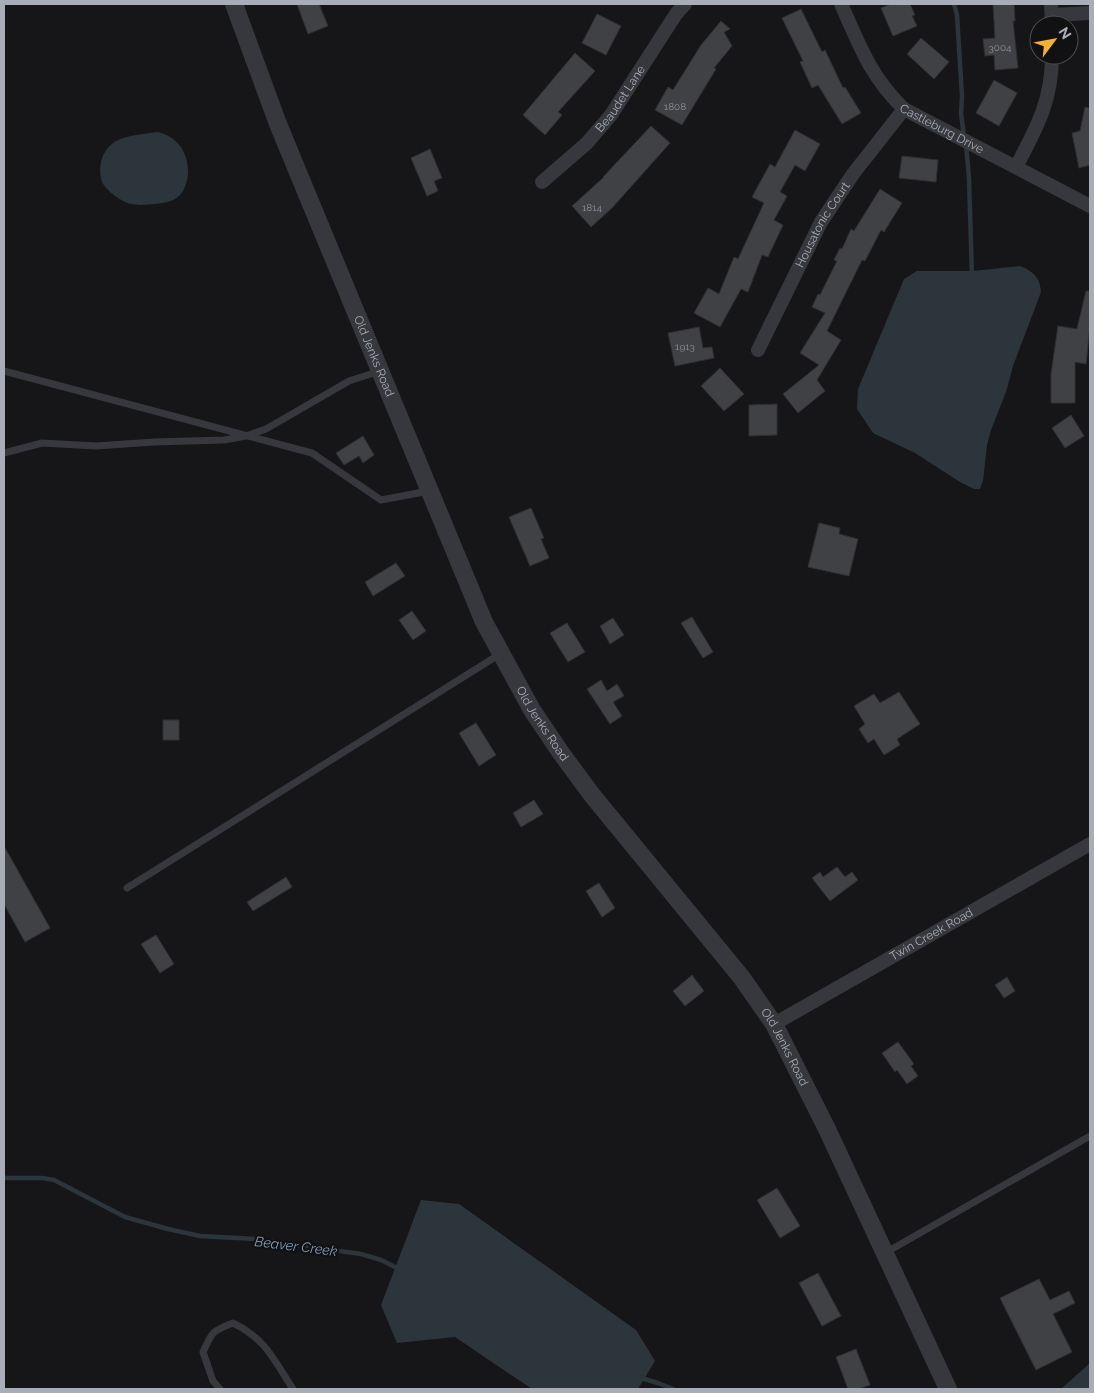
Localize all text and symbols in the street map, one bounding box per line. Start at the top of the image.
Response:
north arrow [1029,15,1079,65]
text: N [1055,24,1075,42]
house number: 3004 [988,42,1012,53]
street label: Beaudet Lane [592,63,648,135]
house number: 1808 [664,101,686,112]
street label: Castleburg Drive [897,101,986,156]
street label: Housatonic Court [793,179,853,270]
house number: 1814 [582,202,603,213]
street label: Old Jenks Road [351,314,397,399]
house number: 1913 [675,341,695,352]
street label: Old Jenks Road [513,684,572,764]
street label: Twin Creek Road [887,905,975,964]
street label: Old Jenks Road [758,1005,811,1088]
water label: Beaver Creek [254,1233,339,1259]

